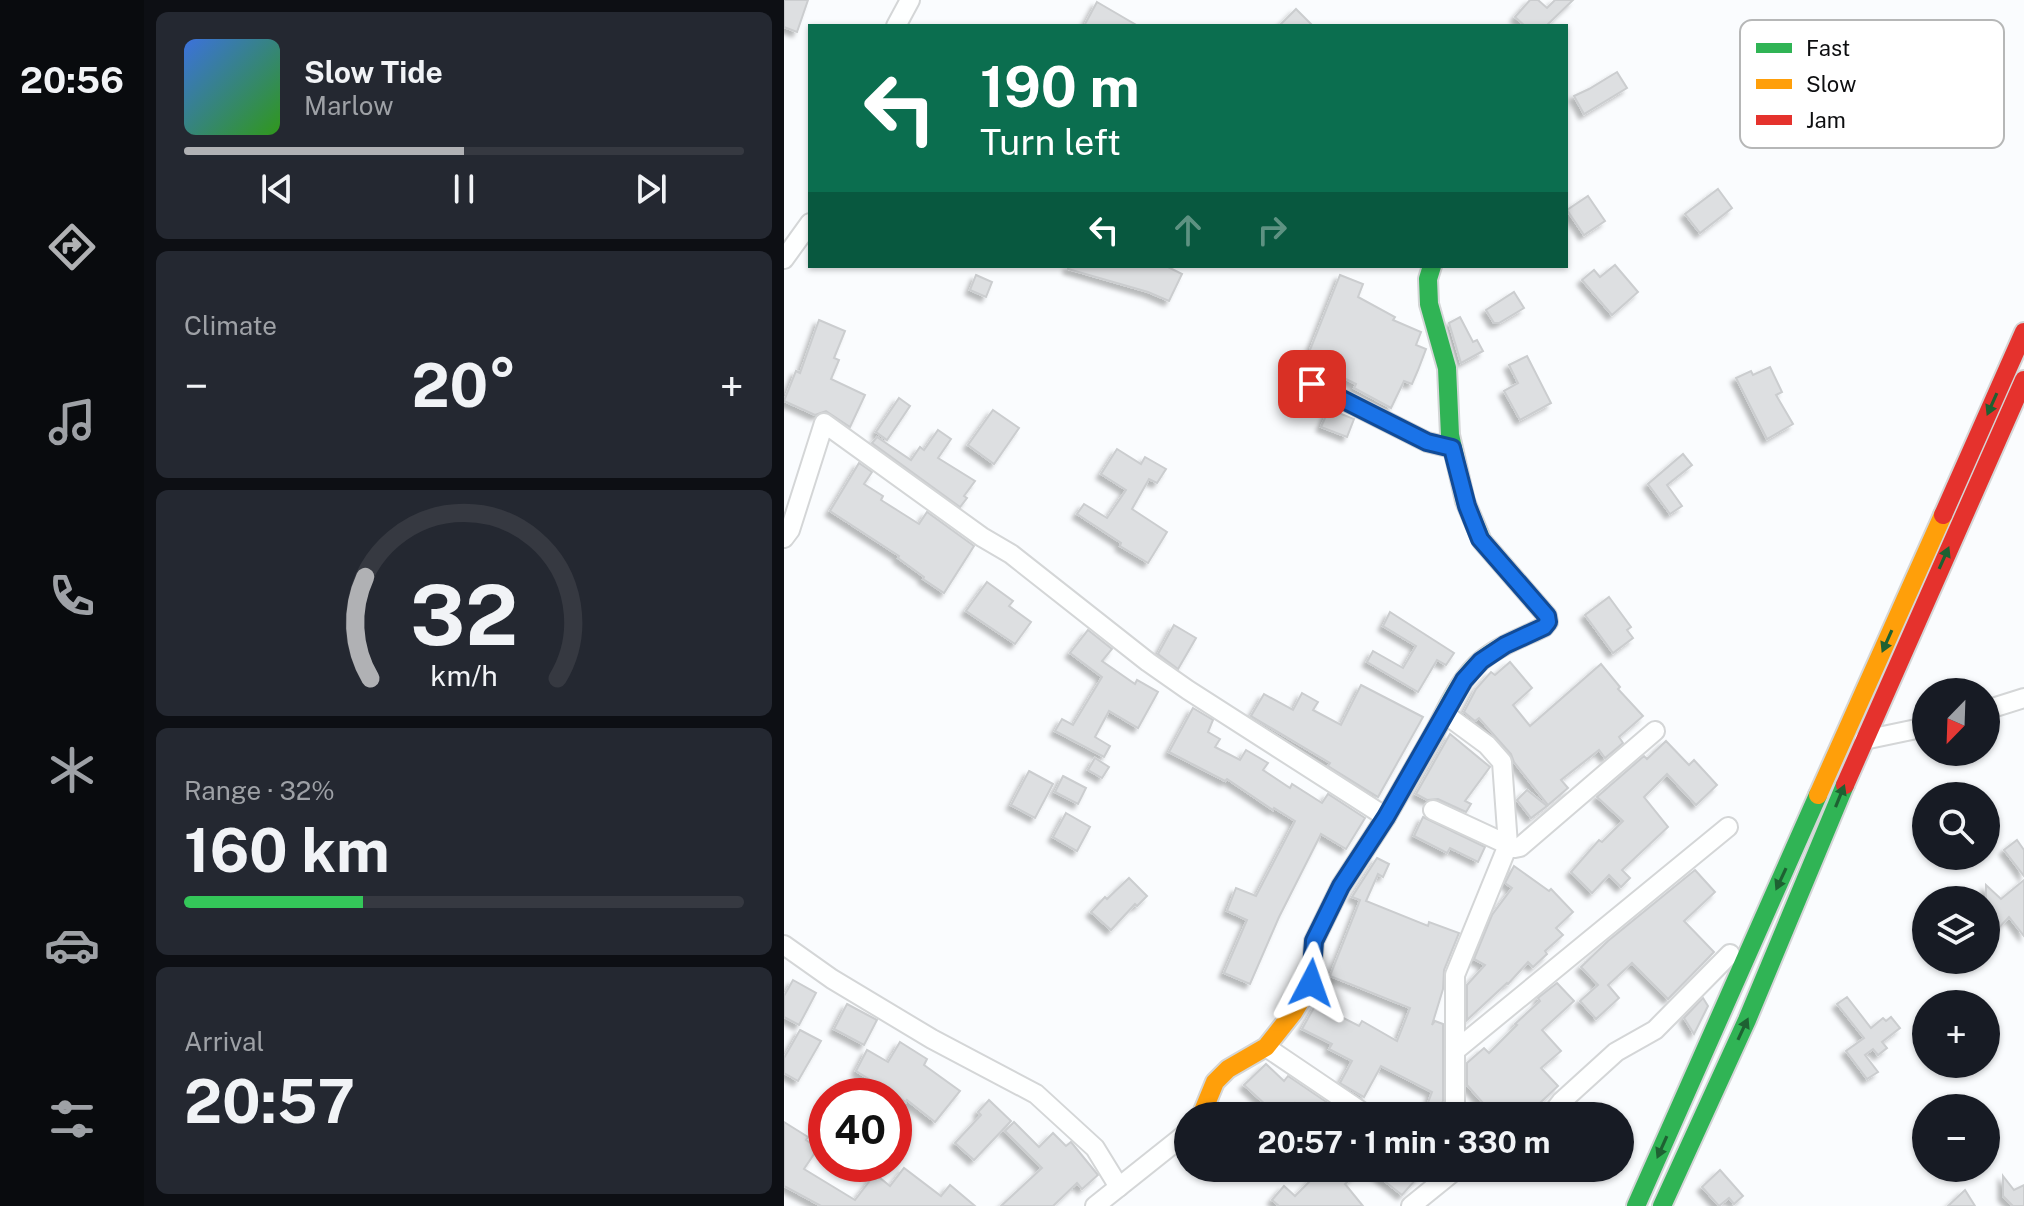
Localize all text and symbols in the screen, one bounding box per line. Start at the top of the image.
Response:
legend [1740,20,2004,148]
text: Fast [1806,35,1850,61]
text: Slow Tide [304,54,443,90]
text: 190 m [980,54,1140,120]
icon: left [848,56,952,160]
text: 20:56 [20,59,124,101]
text: Slow [1806,71,1856,97]
text: Marlow [304,90,394,121]
text: Jam [1806,107,1846,133]
text: Turn left [980,121,1121,163]
icon: previous [255,167,299,211]
icon: pause [442,167,486,211]
icon: next [629,167,673,211]
icon: left [1082,208,1126,252]
icon: ahead [1166,208,1210,252]
icon: right [1250,208,1294,252]
icon: directions [44,219,100,275]
text: Climate [184,310,277,341]
text: 20° [411,350,517,421]
pin [1278,350,1346,418]
text: − [184,360,208,412]
text: + [720,360,744,412]
icon: arrive [1290,362,1334,406]
one-way arrow [1986,392,1999,416]
icon: music [44,394,100,450]
one-way arrow [1938,546,1951,570]
text: 32 [410,566,518,664]
icon: phone [44,568,100,624]
one-way arrow [1880,630,1893,653]
text: km/h [430,659,498,692]
north arrow [1912,678,2000,766]
map controls [1912,678,2000,1182]
icon: climate [44,742,100,798]
text: Range · 32% [184,775,335,806]
button: search [1912,782,2000,870]
one-way arrow [1834,784,1847,808]
text: 160 km [184,815,390,886]
one-way arrow [1774,867,1788,891]
button: layers [1912,886,2000,974]
icon: car [44,917,100,973]
position arrow [1269,941,1353,1025]
button: + [1912,990,2000,1078]
one-way arrow [1736,1017,1750,1040]
text: Arrival [184,1026,264,1057]
text: 20:57 [184,1066,355,1137]
speed limit sign: 40 [808,1078,912,1182]
icon: filters [44,1091,100,1147]
button: − [1912,1094,2000,1182]
text: 20:57 · 1 min · 330 m [1258,1124,1550,1160]
one-way arrow [1655,1135,1668,1158]

